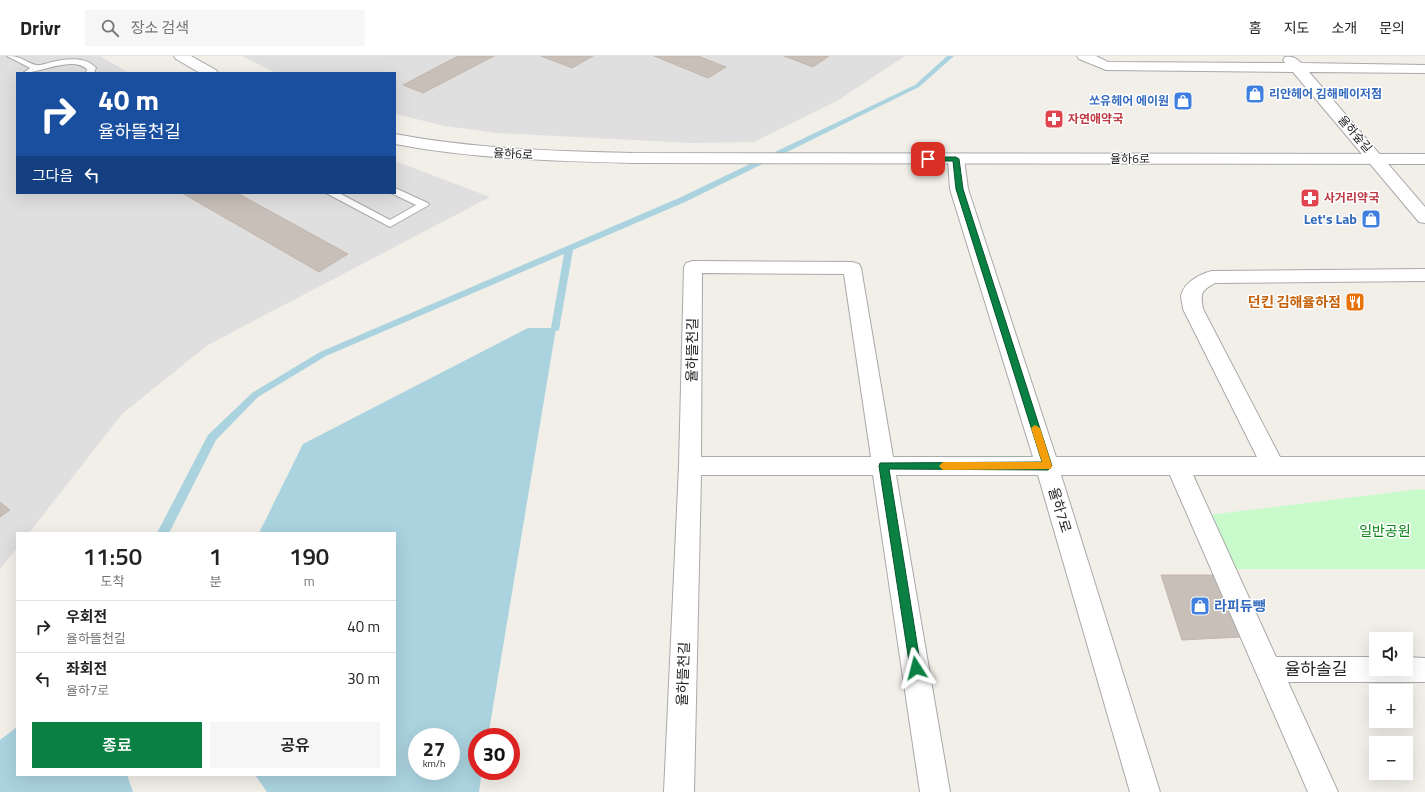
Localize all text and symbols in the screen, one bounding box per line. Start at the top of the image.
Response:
search box [85,10,365,46]
text: Drivr [20,13,61,42]
text: 장소 검색 [131,16,189,39]
icon: search [99,17,121,39]
text: 홈 [1249,17,1262,38]
text: 지도 [1284,17,1309,38]
text: 소개 [1331,17,1357,38]
text: 문의 [1379,17,1405,38]
text: 40 m [98,78,159,121]
shop icon: 리안헤어 김해메이저점 [1244,83,1266,105]
place label: 리안헤어 김해메이저점 [1269,84,1382,103]
icon: right [32,88,84,140]
shop icon: 쏘유헤어 에이원 [1172,90,1194,112]
place label: 쏘유헤어 에이원 [1089,91,1169,110]
pharmacy icon: 자연애약국 [1043,108,1065,130]
place label: 자연애약국 [1068,109,1123,128]
street label: 율하숲길 [1334,111,1377,157]
text: 율하뜰천길 [98,118,181,145]
pin [911,142,945,176]
street label: 율하6로 [493,143,533,164]
icon: arrive [917,148,939,170]
street label: 율하6로 [1110,149,1150,168]
text: 그다음 [32,164,73,187]
icon: left [81,164,103,186]
pharmacy icon: 사거리약국 [1299,187,1321,209]
place label: 사거리약국 [1324,188,1379,207]
place label: Let's Lab [1304,208,1357,229]
shop icon: Let's Lab [1360,208,1382,230]
place label: 던킨 김해율하점 [1248,291,1341,312]
restaurant icon: 던킨 김해율하점 [1344,291,1366,313]
street label: 율하뜰천길 [680,318,703,382]
street label: 율하7로 [1044,485,1077,535]
park label: 일반공원 [1359,520,1411,541]
text: 11:50 [83,538,142,574]
text: 1 [209,538,222,574]
text: 190 [289,538,329,574]
text: 도착 [100,571,124,591]
text: 분 [210,571,222,591]
text: m [304,571,315,591]
shop icon: 라피듀뺑 [1189,595,1211,617]
place label: 라피듀뺑 [1214,595,1266,616]
text: 우회전 [66,605,107,628]
text: 40 m [347,615,380,638]
icon: right [32,616,54,638]
text: 율하뜰천길 [66,628,126,648]
map controls [1369,632,1413,780]
button: sound [1369,632,1413,676]
street label: 율하뜰천길 [671,641,694,707]
position arrow [895,647,937,689]
street label: 율하솔길 [1285,656,1347,682]
text: 좌회전 [66,657,107,680]
text: 30 m [347,667,380,690]
icon: left [32,668,54,690]
text: 율하7로 [66,680,109,700]
button: + [1369,684,1413,728]
button: 종료 [32,722,202,768]
button: 공유 [210,722,380,768]
speed limit sign: 30 [468,728,520,780]
text: 27 [423,733,445,764]
button: − [1369,736,1413,780]
text: km/h [423,756,445,771]

